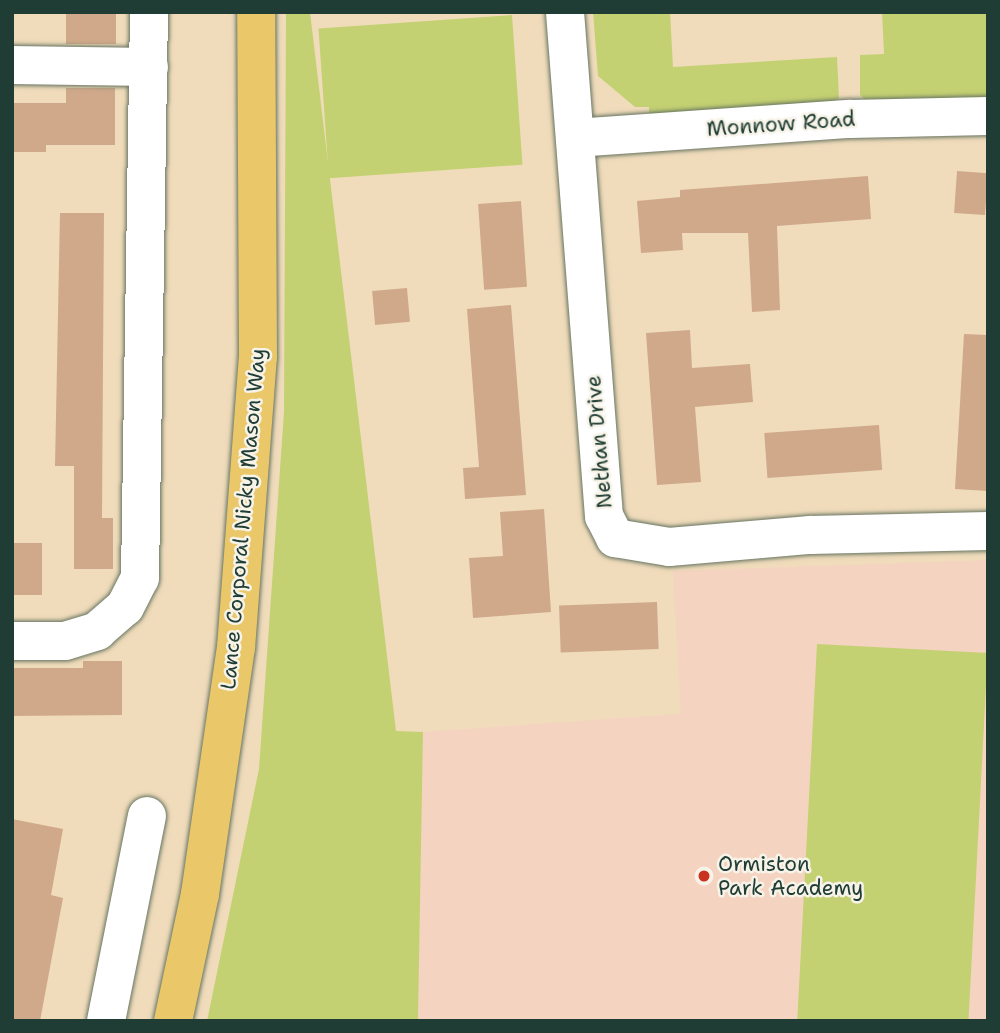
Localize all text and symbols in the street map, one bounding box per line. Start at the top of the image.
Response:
street label: Monnow Road [706,106,856,142]
street label: Lance Corporal Nicky Mason Way [216,347,270,691]
street label: Nethan Drive [581,374,617,510]
place label: Ormiston Park Academy [718,851,863,901]
marker: Ormiston Park Academy [696,868,712,884]

